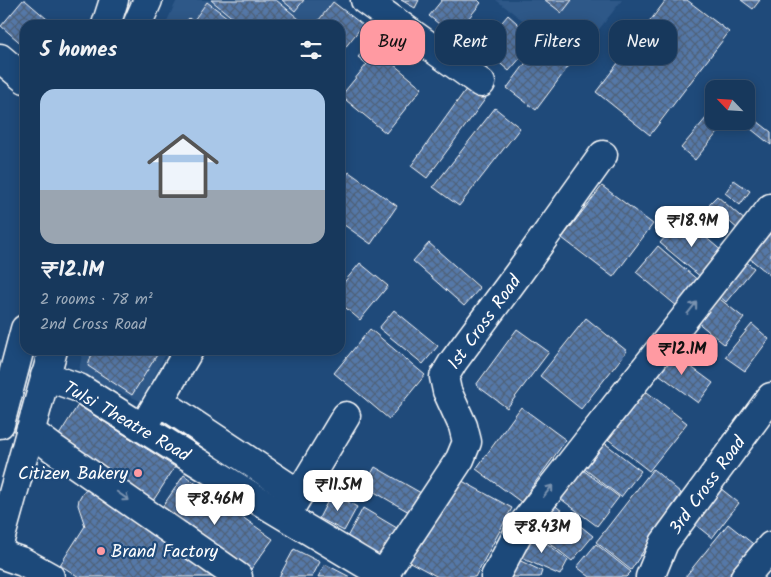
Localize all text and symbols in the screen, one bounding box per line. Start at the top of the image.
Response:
chip: Buy [360,20,425,65]
chip: Rent [435,20,506,65]
chip: Filters [516,20,599,65]
chip: New [609,20,677,65]
text: 5 homes [40,34,117,67]
icon: filters [297,36,325,64]
north arrow [705,80,755,130]
map controls [705,80,755,130]
icon: home [138,121,228,211]
pin: ₹18.9M [651,206,733,248]
text: ₹18.9M [666,209,718,234]
text: ₹12.1M [40,254,104,287]
street label: 1st Cross Road [441,269,530,376]
text: 2 rooms · 78 m² [40,287,153,312]
one-way arrow [686,302,697,315]
text: 2nd Cross Road [40,312,146,337]
pin: ₹12.1M [641,334,723,376]
text: ₹12.1M [658,337,706,362]
street label: Tulsi Theatre Road [57,374,196,471]
street label: 3rd Cross Road [662,430,755,541]
place label: Citizen Bakery [18,460,129,489]
marker: Citizen Bakery [132,467,144,479]
pin: ₹11.5M [297,470,379,512]
text: ₹11.5M [314,473,362,498]
pin: ₹8.46M [174,484,256,526]
one-way arrow [543,485,554,498]
text: ₹8.46M [187,487,243,512]
one-way arrow [116,491,130,501]
pin: ₹8.43M [501,512,583,554]
text: ₹8.43M [514,515,570,540]
place label: Brand Factory [111,538,219,567]
marker: Brand Factory [95,545,107,557]

